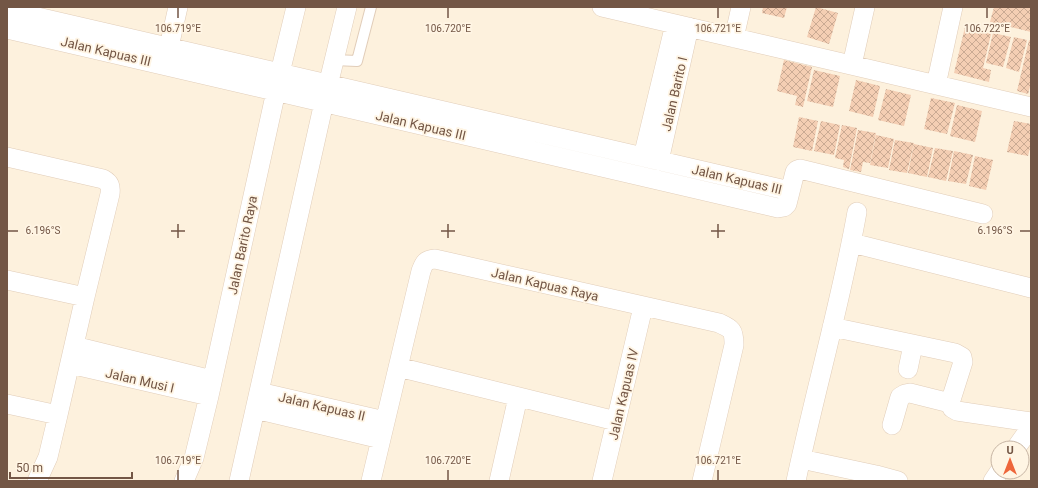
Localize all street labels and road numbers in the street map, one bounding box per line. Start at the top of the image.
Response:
street label: Jalan Kapuas III [59,34,152,69]
street label: Jalan Barito I [659,55,690,133]
street label: Jalan Kapuas III [374,108,467,143]
street label: Jalan Kapuas III [690,162,783,197]
street label: Jalan Barito Raya [225,194,260,296]
street label: Jalan Kapuas Raya [490,265,600,304]
street label: Jalan Kapuas IV [606,346,641,441]
street label: Jalan Musi I [104,365,176,396]
street label: Jalan Kapuas II [277,389,367,424]

